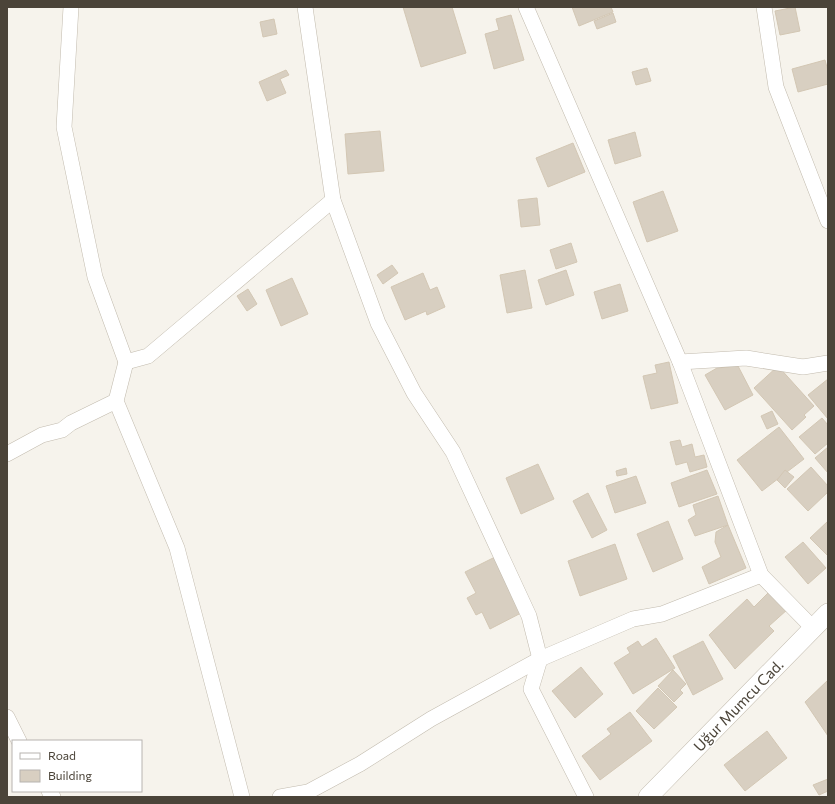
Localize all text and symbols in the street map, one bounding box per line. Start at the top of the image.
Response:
street label: Uğur Mumcu Cad. [689,655,787,755]
legend [12,740,142,792]
text: Road [48,748,76,762]
text: Building [48,768,92,782]

